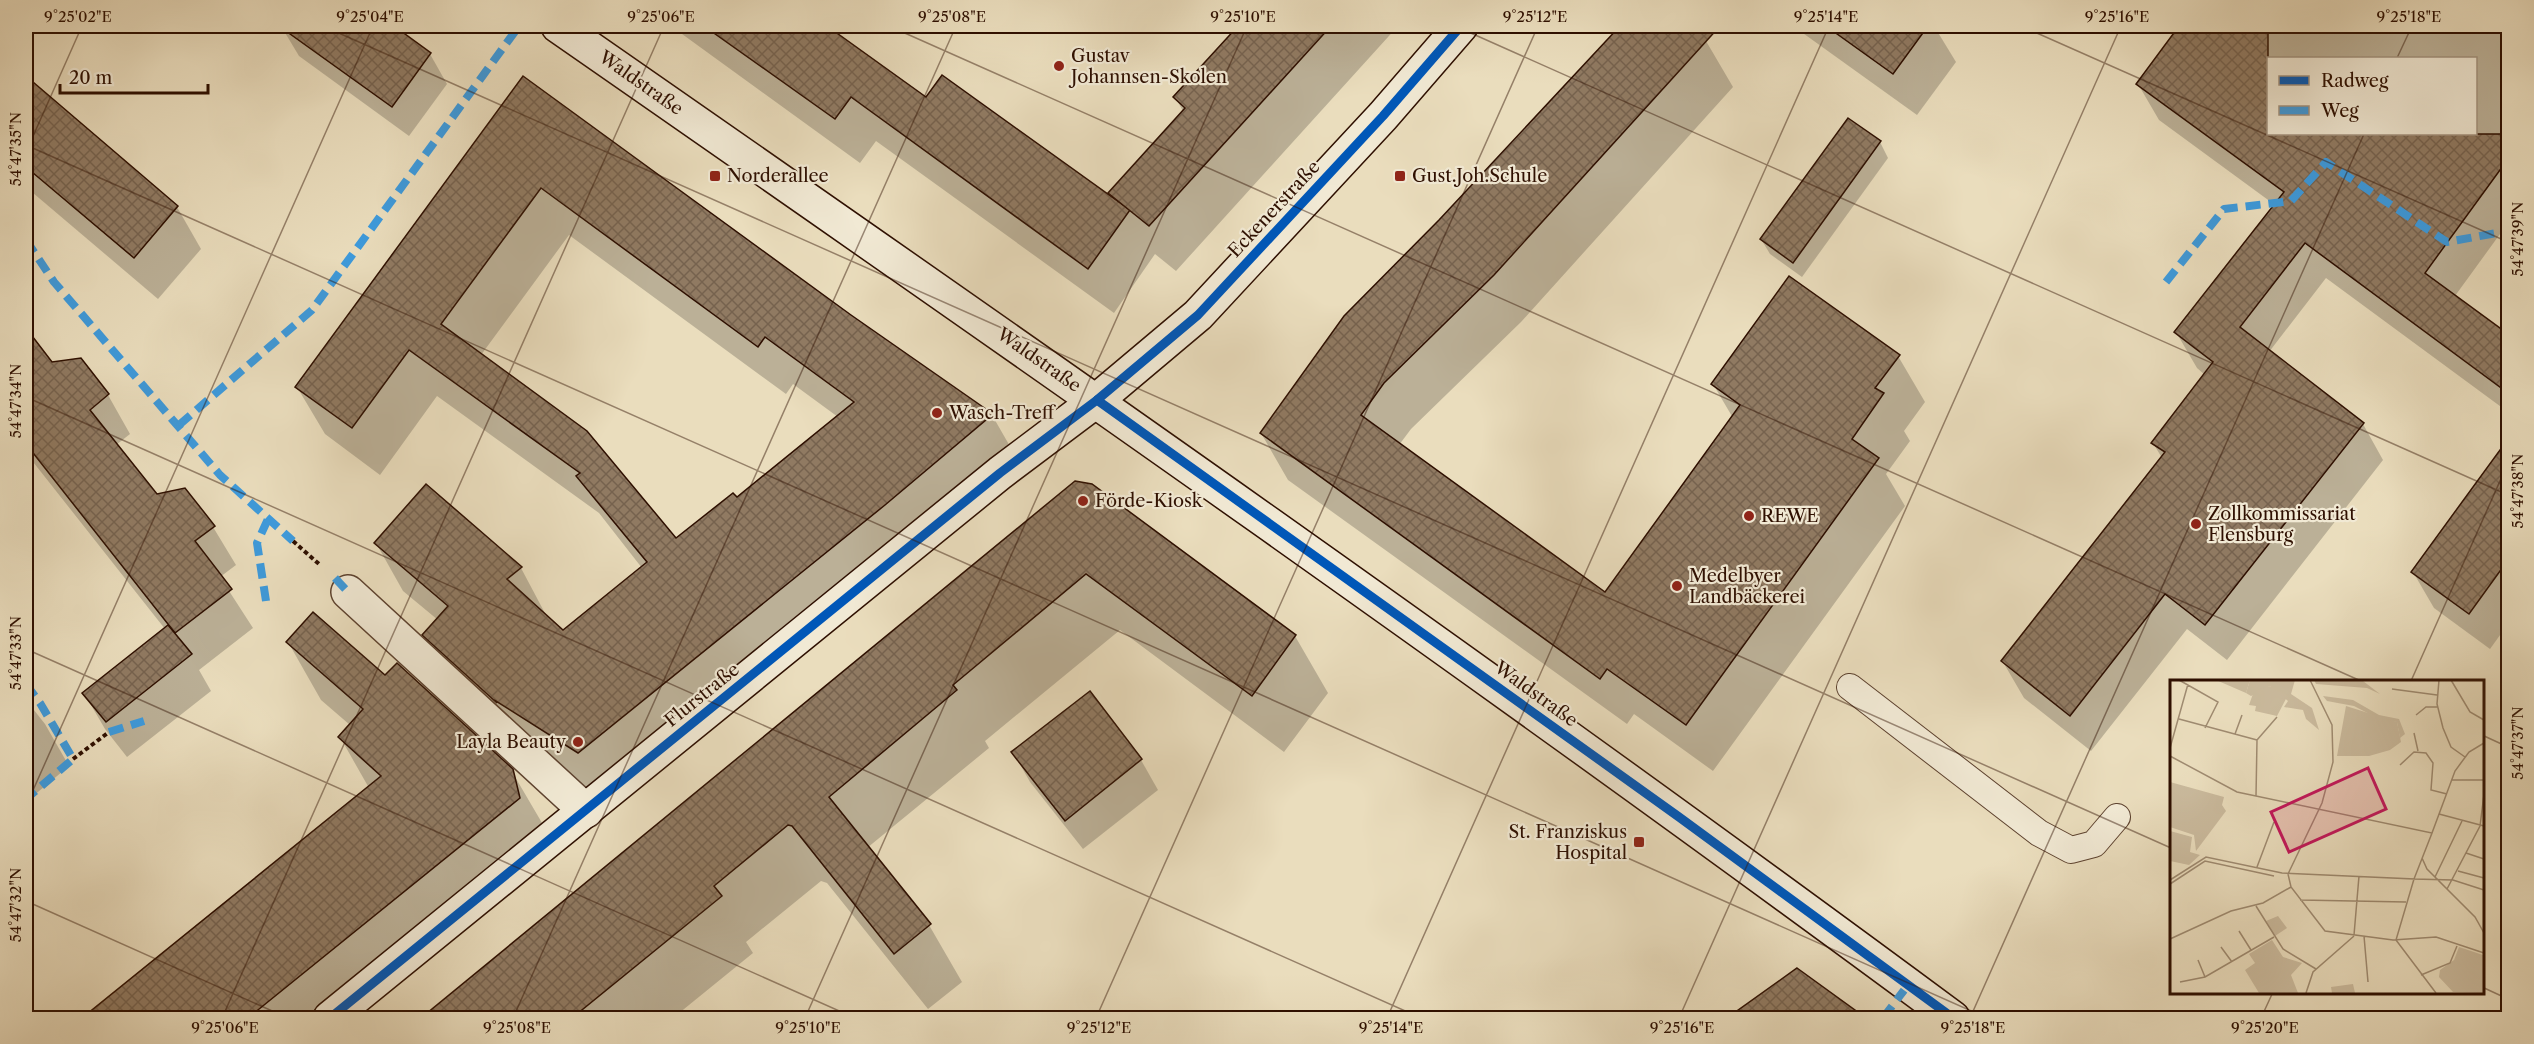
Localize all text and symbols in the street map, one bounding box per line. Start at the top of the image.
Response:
text: 9°25'02"E [44,7,112,26]
text: 9°25'04"E [336,7,404,26]
text: 9°25'06"E [627,7,695,26]
text: 9°25'08"E [918,7,986,26]
text: 9°25'10"E [1210,7,1276,26]
text: 9°25'12"E [1503,7,1567,26]
text: 9°25'14"E [1794,7,1858,26]
text: 9°25'16"E [2085,7,2149,26]
text: 9°25'18"E [2377,7,2441,26]
street label: Waldstraße [594,45,687,120]
place label: Gustav Johannsen-Skolen [1068,45,1227,88]
scale bar [60,57,208,95]
legend [2267,57,2477,135]
marker: Gustav Johannsen-Skolen [1052,59,1066,73]
text: 20 m [69,67,113,89]
text: Radweg [2321,70,2389,92]
text: Weg [2320,100,2359,122]
text: 54°47'35"N [6,112,25,186]
street label: Eckenerstraße [1224,156,1324,262]
place label: Norderallee [727,165,829,187]
place label: Gust.Joh.Schule [1412,165,1547,187]
marker: Norderallee [708,169,722,183]
marker: Gust.Joh.Schule [1393,169,1407,183]
text: 54°47'39"N [2508,202,2527,276]
street label: Waldstraße [992,322,1085,397]
text: 54°47'34"N [6,364,25,438]
place label: Wasch-Treff [948,402,1057,424]
marker: Wasch-Treff [930,406,944,420]
text: 54°47'38"N [2508,454,2527,529]
place label: Förde-Kiosk [1095,490,1204,512]
marker: Förde-Kiosk [1076,494,1090,508]
place label: Zollkommissariat Flensburg [2208,503,2356,546]
place label: REWE [1761,505,1819,527]
marker: REWE [1742,509,1756,523]
marker: Zollkommissariat Flensburg [2189,517,2203,531]
place label: Medelbyer Landbäckerei [1689,565,1806,608]
marker: Medelbyer Landbäckerei [1670,579,1684,593]
text: 54°47'33"N [6,616,25,690]
street label: Waldstraße [1489,656,1582,732]
street label: Flurstraße [660,658,744,732]
inset map [2170,680,2483,993]
text: 54°47'37"N [2508,706,2527,780]
place label: Layla Beauty [456,731,567,753]
marker: Layla Beauty [571,735,585,749]
place label: St. Franziskus Hospital [1509,821,1627,864]
marker: St. Franziskus Hospital [1632,835,1646,849]
text: 54°47'32"N [6,868,25,942]
text: 9°25'06"E [191,1018,259,1037]
text: 9°25'08"E [483,1018,551,1037]
text: 9°25'10"E [775,1018,841,1037]
text: 9°25'12"E [1067,1018,1131,1037]
text: 9°25'14"E [1359,1018,1423,1037]
text: 9°25'16"E [1650,1018,1714,1037]
text: 9°25'18"E [1941,1018,2005,1037]
text: 9°25'20"E [2231,1018,2299,1037]

